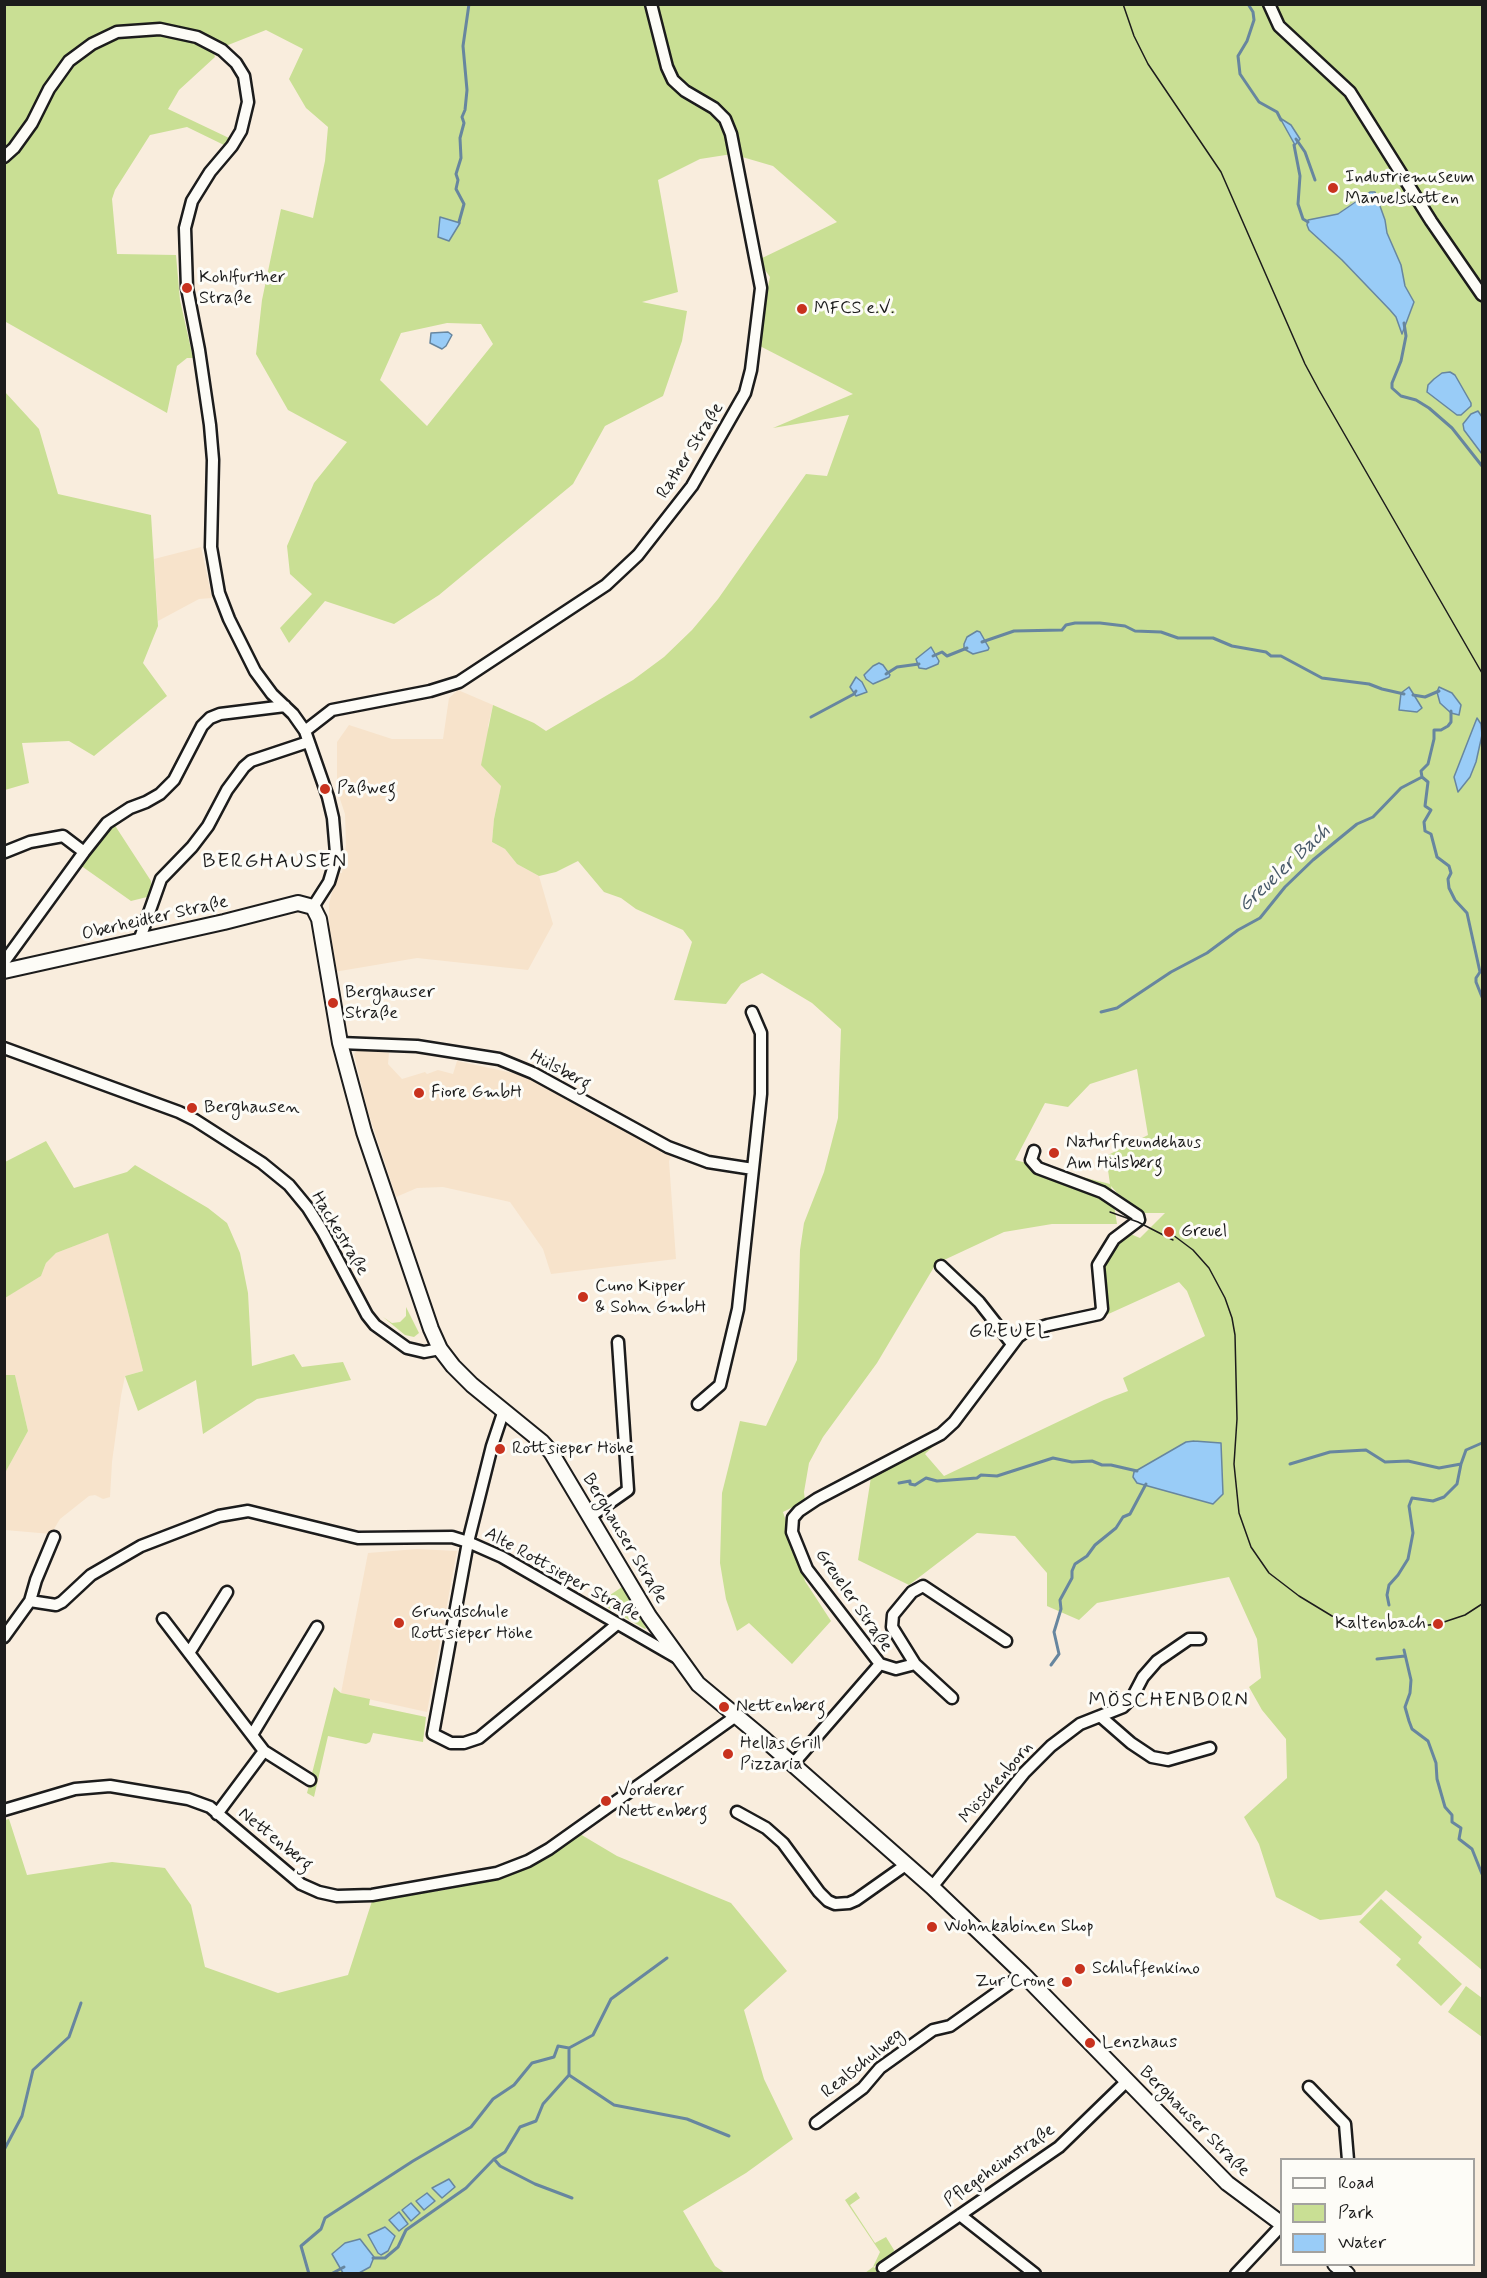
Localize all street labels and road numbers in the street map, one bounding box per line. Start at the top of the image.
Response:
street label: Rather Straße [653,399,729,503]
street label: Oberheidter Straße [80,892,230,946]
street label: Hülsberg [526,1046,594,1096]
street label: Hackestraße [305,1188,373,1280]
street label: Berghauser Straße [577,1470,671,1608]
street label: Alte Rottsieper Straße [481,1523,643,1627]
street label: Greueler Straße [810,1545,896,1657]
street label: Möschenborn [955,1737,1039,1829]
street label: Nettenberg [233,1803,317,1877]
street label: Realschulweg [818,2024,908,2104]
street label: Berghauser Straße [1134,2062,1254,2182]
street label: Pflegeheimstraße [940,2120,1060,2212]

